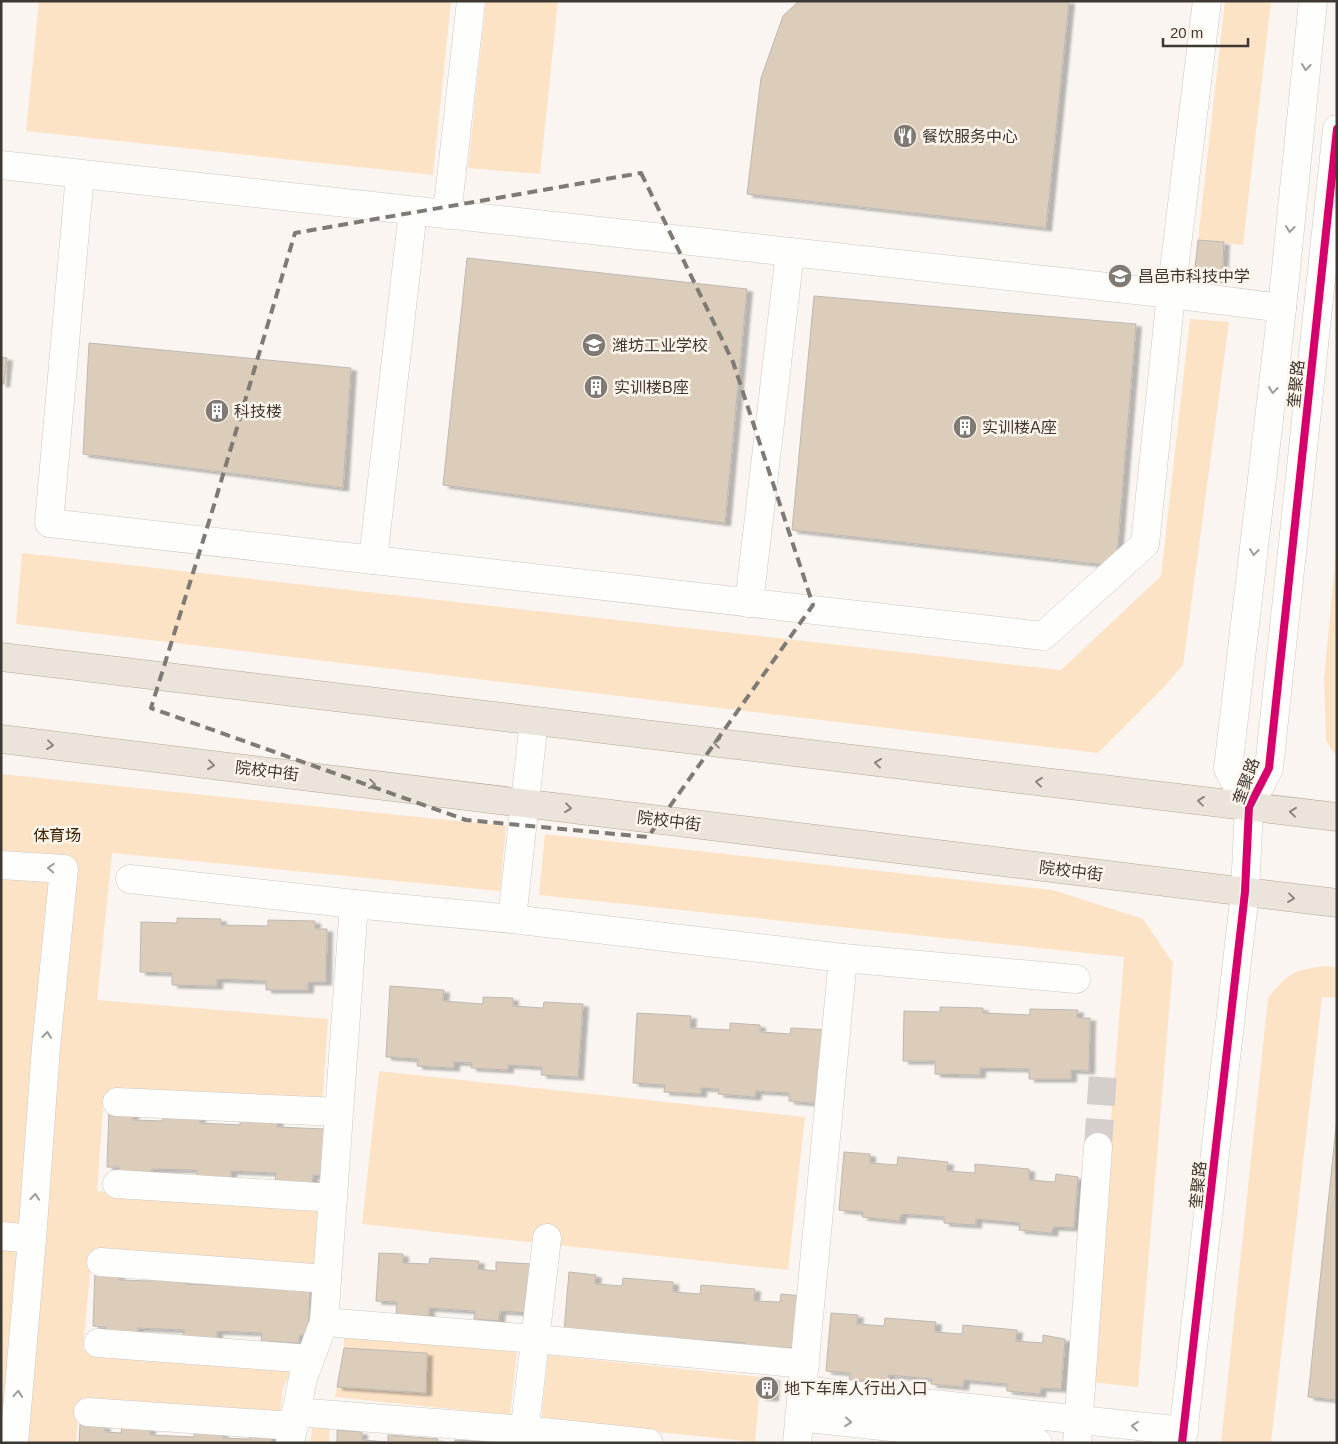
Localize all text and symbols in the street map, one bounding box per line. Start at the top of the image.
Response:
scale bar [1163,15,1248,47]
text: 20 m [1170,24,1203,41]
one-way arrow [1301,63,1312,71]
restaurant icon: 餐饮服务中心 [892,123,918,149]
place label: 餐饮服务中心 [922,128,1018,145]
one-way arrow [1285,225,1296,233]
school or university icon: 昌邑市科技中学 [1107,263,1133,289]
place label: 昌邑市科技中学 [1138,268,1250,285]
school or university icon: 潍坊工业学校 [581,332,607,358]
place label: 潍坊工业学校 [612,337,708,354]
street label: 奎聚路 [1285,359,1307,409]
building icon: 实训楼B座 [583,374,609,400]
place label: 实训楼B座 [614,379,689,396]
one-way arrow [1268,387,1279,395]
building icon: 科技楼 [204,398,230,424]
place label: 科技楼 [234,403,282,420]
building icon: 实训楼A座 [952,414,978,440]
place label: 实训楼A座 [982,419,1057,436]
one-way arrow [1249,548,1260,556]
one-way arrow [712,738,720,749]
one-way arrow [46,739,54,750]
street label: 奎聚路 [1230,756,1262,806]
one-way arrow [874,758,882,769]
one-way arrow [207,759,215,769]
street label: 院校中街 [234,759,300,783]
one-way arrow [1035,777,1043,788]
one-way arrow [369,778,377,789]
one-way arrow [1196,796,1204,807]
one-way arrow [565,802,573,813]
one-way arrow [1289,807,1297,818]
street label: 院校中街 [636,809,702,833]
park label: 体育场 [33,827,81,844]
street label: 院校中街 [1038,859,1104,883]
one-way arrow [47,863,55,874]
one-way arrow [1287,892,1295,903]
one-way arrow [41,1031,52,1039]
street label: 奎聚路 [1187,1160,1209,1210]
one-way arrow [29,1193,40,1201]
building icon: 地下车库人行出入口 [754,1375,780,1401]
place label: 地下车库人行出入口 [784,1380,928,1397]
one-way arrow [12,1390,23,1398]
one-way arrow [844,1416,852,1427]
one-way arrow [1131,1421,1139,1432]

